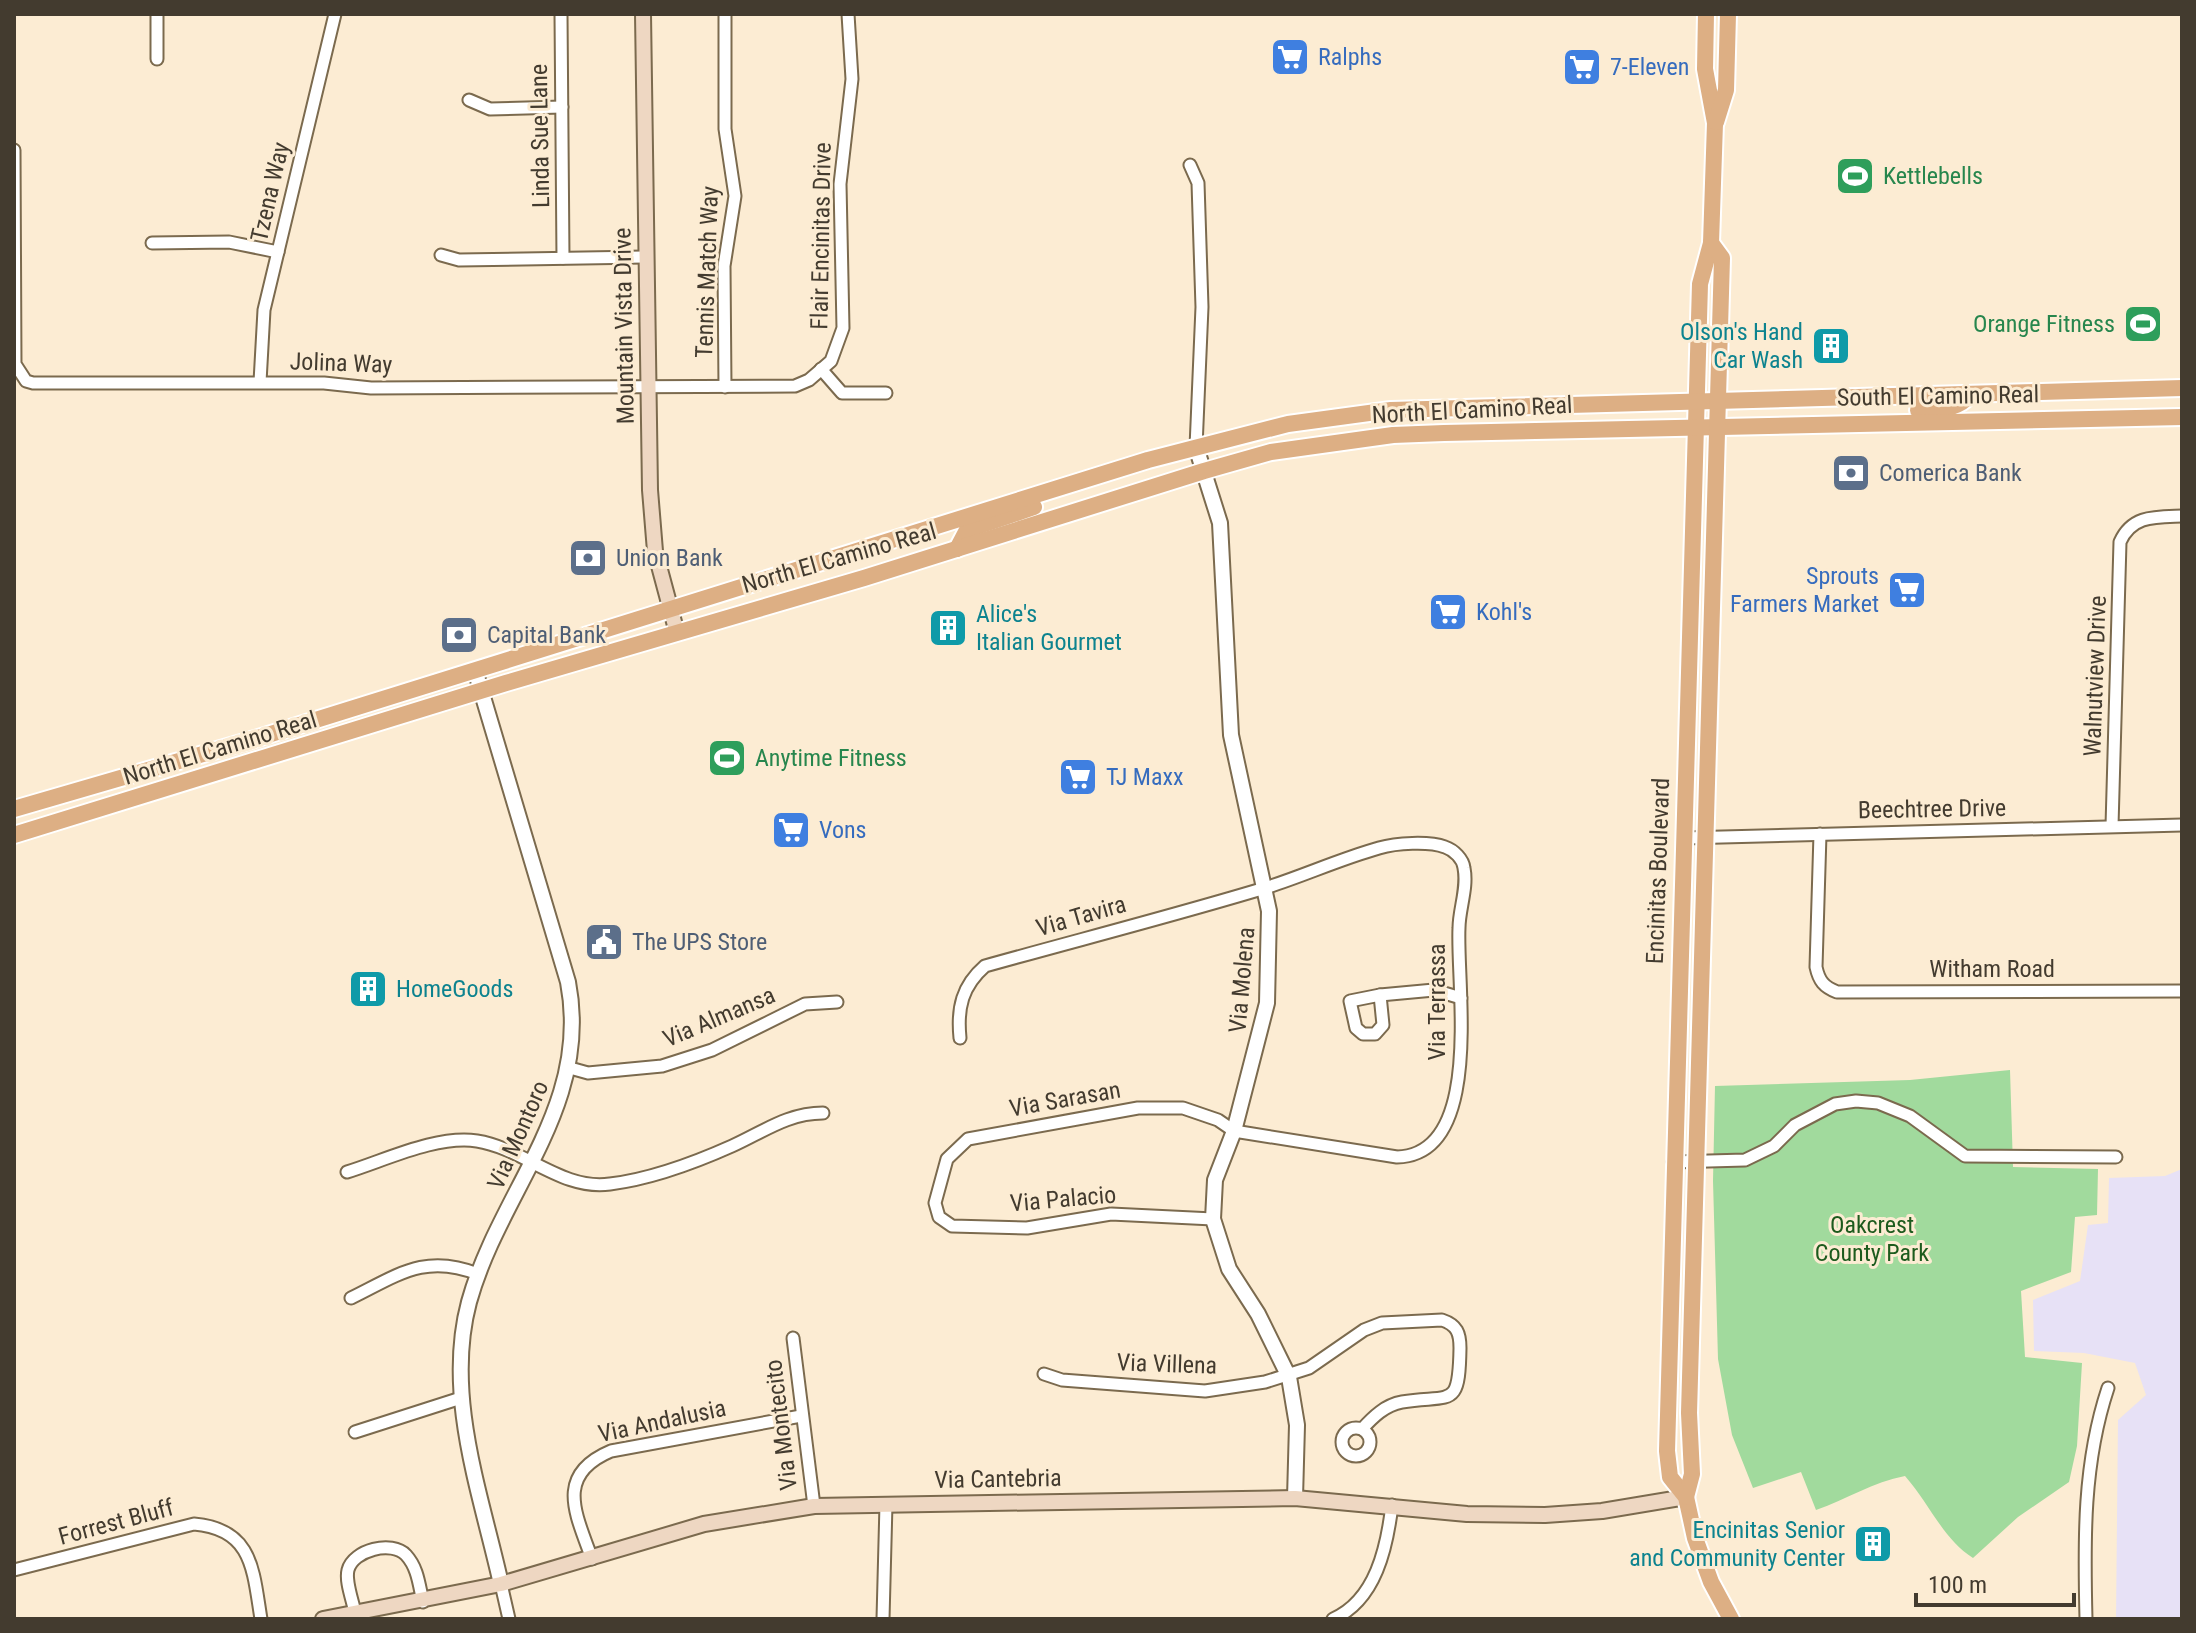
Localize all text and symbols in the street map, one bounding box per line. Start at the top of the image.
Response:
supermarket icon: Ralphs [1269,36,1311,78]
place label: Ralphs [1318,43,1382,71]
supermarket icon: 7-Eleven [1561,46,1603,88]
place label: 7-Eleven [1610,53,1689,81]
street label: Linda Sue Lane [525,64,555,208]
street label: Tzena Way [245,140,295,244]
street label: Flair Encinitas Drive [805,142,837,330]
sports icon: Kettlebells [1834,155,1876,197]
place label: Kettlebells [1883,162,1983,190]
street label: Tennis Match Way [690,186,724,358]
street label: Mountain Vista Drive [608,227,640,425]
sports icon: Orange Fitness [2122,303,2164,345]
place label: Orange Fitness [1973,310,2115,338]
place label: Olson's Hand Car Wash [1680,318,1803,374]
building icon: Olson's Hand Car Wash [1810,325,1852,367]
street label: Jolina Way [289,347,393,379]
street label: South El Camino Real [1837,380,2039,412]
street label: North El Camino Real [1371,391,1573,429]
bank icon: Comerica Bank [1830,452,1872,494]
place label: Comerica Bank [1879,459,2022,487]
street label: North El Camino Real [739,517,939,599]
bank icon: Union Bank [567,537,609,579]
place label: Union Bank [616,544,723,572]
place label: Sprouts Farmers Market [1730,562,1879,618]
supermarket icon: Sprouts Farmers Market [1886,569,1928,611]
supermarket icon: Kohl's [1427,591,1469,633]
street label: Walnutview Drive [2078,595,2112,757]
place label: Kohl's [1476,598,1532,626]
place label: Alice's Italian Gourmet [976,600,1122,656]
building icon: Alice's Italian Gourmet [927,607,969,649]
bank icon: Capital Bank [438,614,480,656]
place label: Capital Bank [487,621,606,649]
street label: North El Camino Real [120,705,320,791]
sports icon: Anytime Fitness [706,737,748,779]
place label: Anytime Fitness [755,744,907,772]
supermarket icon: TJ Maxx [1057,756,1099,798]
place label: TJ Maxx [1106,763,1183,791]
street label: Encinitas Boulevard [1641,777,1675,965]
street label: Beechtree Drive [1858,794,2006,824]
supermarket icon: Vons [770,809,812,851]
place label: Vons [819,816,867,844]
street label: Via Tavira [1033,890,1129,942]
public building icon: The UPS Store [583,921,625,963]
street label: Via Molena [1223,926,1261,1034]
place label: The UPS Store [632,928,767,956]
street label: Via Terrassa [1423,943,1451,1061]
street label: Witham Road [1929,955,2055,983]
building icon: HomeGoods [347,968,389,1010]
place label: HomeGoods [396,975,513,1003]
street label: Via Almansa [659,981,779,1053]
street label: Via Sarasan [1007,1075,1123,1123]
street label: Via Montoro [482,1076,554,1194]
street label: Via Palacio [1009,1180,1117,1218]
park label: Oakcrest County Park [1815,1211,1929,1267]
street label: Via Villena [1116,1348,1218,1380]
street label: Via Montecito [759,1358,803,1492]
street label: Via Andalusia [596,1394,728,1448]
street label: Via Cantebria [934,1464,1062,1494]
street label: Forrest Bluff [55,1493,177,1551]
place label: Encinitas Senior and Community Center [1629,1516,1845,1572]
building icon: Encinitas Senior and Community Center [1852,1523,1894,1565]
scale bar [1916,1557,2074,1607]
text: 100 m [1928,1571,1987,1599]

